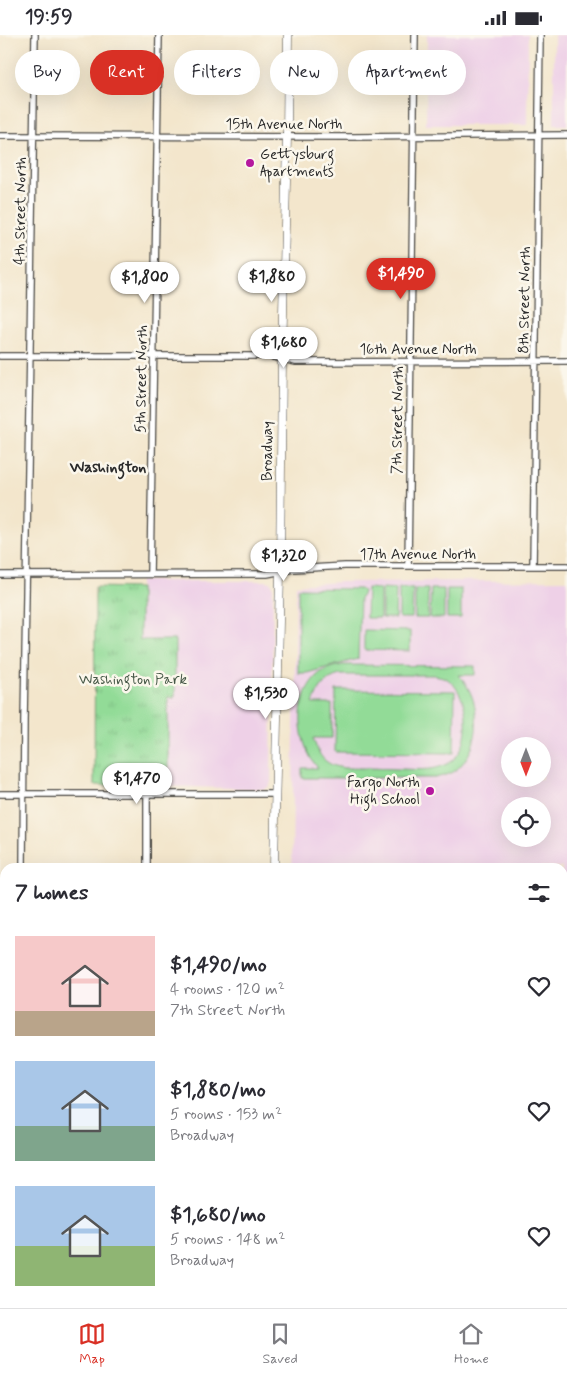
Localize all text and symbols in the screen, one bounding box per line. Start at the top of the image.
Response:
text: 19:59 [25,5,73,30]
chip: Buy [15,50,80,95]
chip: Rent [90,50,164,95]
chip: Filters [174,50,260,95]
chip: New [270,50,338,95]
chip: Apartment [348,50,466,95]
street label: 15th Avenue North [226,115,342,135]
place label: Gettysburg Apartments [260,145,334,183]
street label: 4th Street North [10,157,32,265]
marker: Gettysburg Apartments [244,157,256,169]
street label: 8th Street North [514,246,536,354]
pin: $1,490 [360,257,442,300]
pin: $1,800 [104,261,186,304]
pin: $1,880 [231,261,313,303]
text: $1,490 [377,263,425,284]
text: $1,880 [249,266,295,287]
text: $1,800 [121,267,169,288]
street label: 5th Street North [131,325,153,433]
pin: $1,680 [243,327,325,369]
text: $1,680 [261,332,307,353]
street label: 16th Avenue North [359,340,477,360]
street label: 7th Street North [387,366,409,474]
street label: Broadway [258,421,278,481]
district label: Washington [69,457,146,480]
pin: $1,320 [243,539,325,582]
text: $1,320 [261,545,307,566]
street label: 17th Avenue North [360,545,476,565]
park label: Washington Park [79,670,188,691]
pin: $1,530 [225,677,307,720]
text: $1,530 [244,683,288,704]
north arrow [501,737,551,787]
map controls [501,737,551,847]
pin: $1,470 [96,763,178,805]
text: $1,470 [113,768,161,789]
place label: Fargo North High School [347,773,420,811]
marker: Fargo North High School [424,785,436,797]
button: locate [501,797,551,847]
text: 7 homes [15,879,88,907]
icon: filters [525,879,553,907]
text: $1,490/mo [170,951,267,979]
icon: home [55,956,115,1016]
icon: heart [525,972,553,1000]
text: 4 rooms · 120 m² [170,979,285,1000]
text: 7th Street North [170,1000,285,1021]
text: $1,880/mo [170,1076,266,1104]
icon: home [55,1081,115,1141]
icon: heart [525,1097,553,1125]
text: 5 rooms · 153 m² [170,1104,282,1125]
text: Broadway [170,1125,234,1146]
text: $1,680/mo [170,1201,266,1229]
icon: home [55,1206,115,1266]
icon: heart [525,1222,553,1250]
text: 5 rooms · 148 m² [170,1229,285,1250]
text: Broadway [170,1250,234,1271]
tab: Map [78,1320,106,1368]
tab: Saved [262,1320,298,1368]
tab: Home [454,1320,489,1368]

